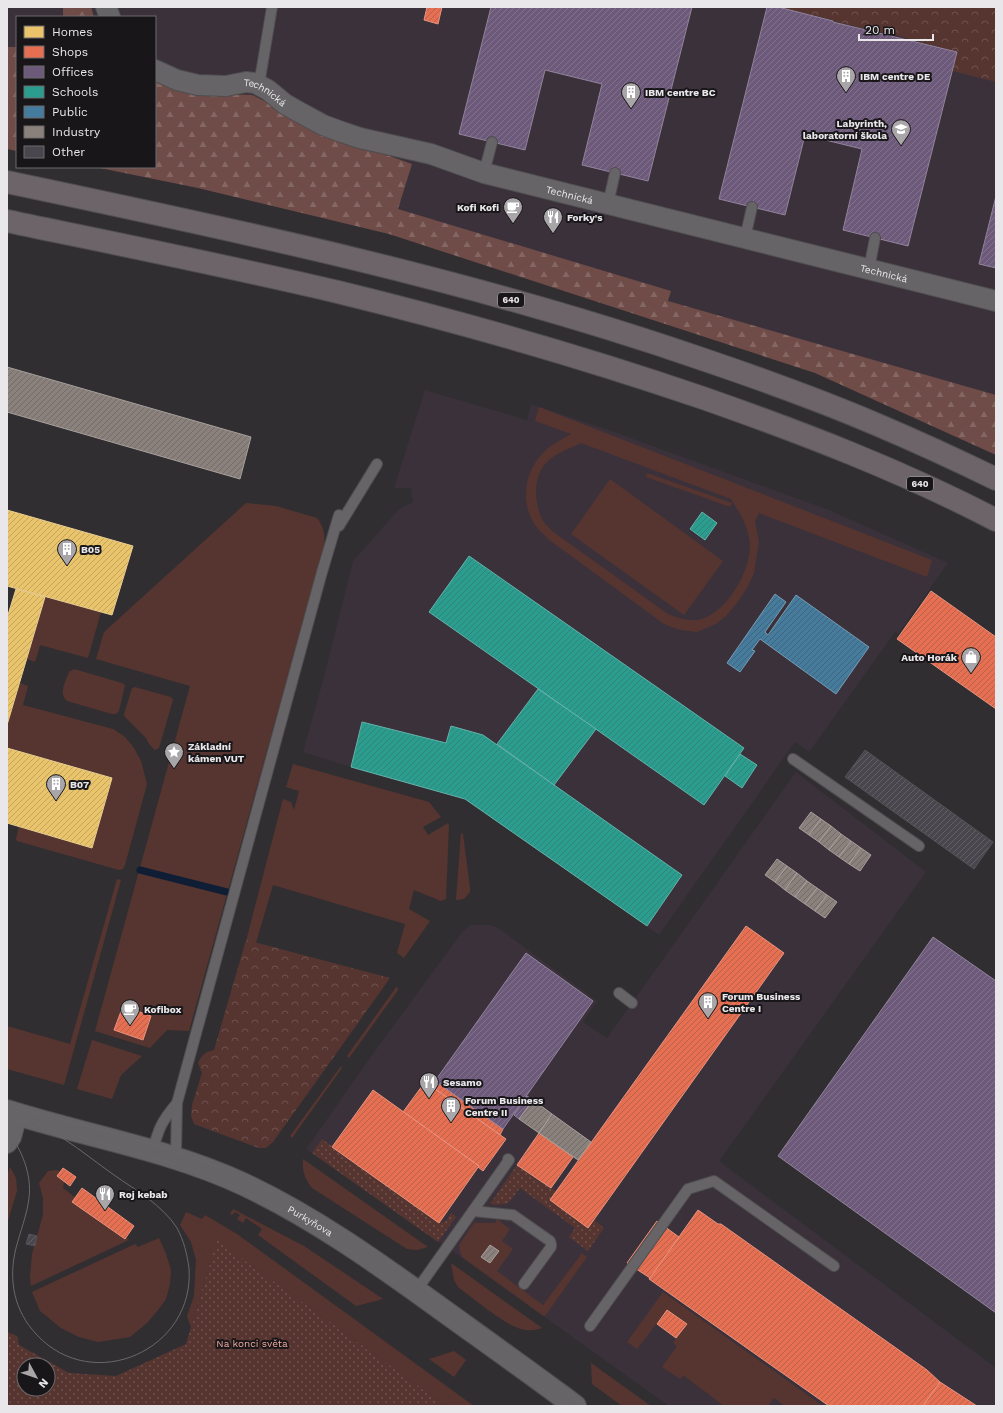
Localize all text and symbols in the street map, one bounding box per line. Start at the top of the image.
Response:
legend [16,16,156,168]
scale bar [859,16,933,42]
text: 20 m [865,23,895,37]
text: Homes [52,25,93,39]
text: Shops [52,45,88,59]
text: Offices [52,65,94,79]
building icon: IBM centre DE [835,65,857,93]
place label: IBM centre DE [860,71,930,82]
street label: Technická [243,77,289,109]
building icon: IBM centre BC [620,81,642,109]
text: Schools [52,85,98,99]
place label: IBM centre BC [645,87,716,98]
text: Public [52,105,88,119]
place label: Labyrinth, laboratorní škola [803,118,887,141]
school or university icon: Labyrinth, laboratorní škola [890,118,912,146]
text: Industry [52,125,101,139]
text: Other [52,145,85,159]
street label: Technická [545,184,595,206]
cafe icon: Kofi Kofi [502,196,524,224]
place label: Kofi Kofi [457,202,499,213]
restaurant icon: Forky's [542,206,564,234]
place label: Forky's [567,212,603,223]
street label: Technická [859,262,909,285]
road number: 640 [498,293,524,307]
road number: 640 [907,477,933,491]
building icon: B05 [56,538,78,566]
place label: B05 [81,544,100,555]
shop icon: Auto Horák [960,646,982,674]
place label: Auto Horák [901,652,958,663]
place icon: Základní kámen VUT [163,741,185,769]
place label: Základní kámen VUT [188,741,245,764]
building icon: B07 [45,773,67,801]
place label: B07 [70,779,89,790]
building icon: Forum Business Centre I [697,991,719,1019]
place label: Forum Business Centre I [722,991,801,1014]
cafe icon: Kofibox [119,998,141,1026]
place label: Kofibox [144,1004,182,1015]
restaurant icon: Sesamo [418,1071,440,1099]
place label: Sesamo [443,1077,482,1088]
building icon: Forum Business Centre II [440,1095,462,1123]
place label: Forum Business Centre II [465,1095,544,1118]
restaurant icon: Roj kebab [94,1183,116,1211]
place label: Roj kebab [119,1189,168,1200]
street label: Purkyňova [286,1203,335,1239]
park label: Na konci světa [216,1338,288,1349]
north arrow [16,1357,56,1397]
text: N [36,1376,51,1390]

